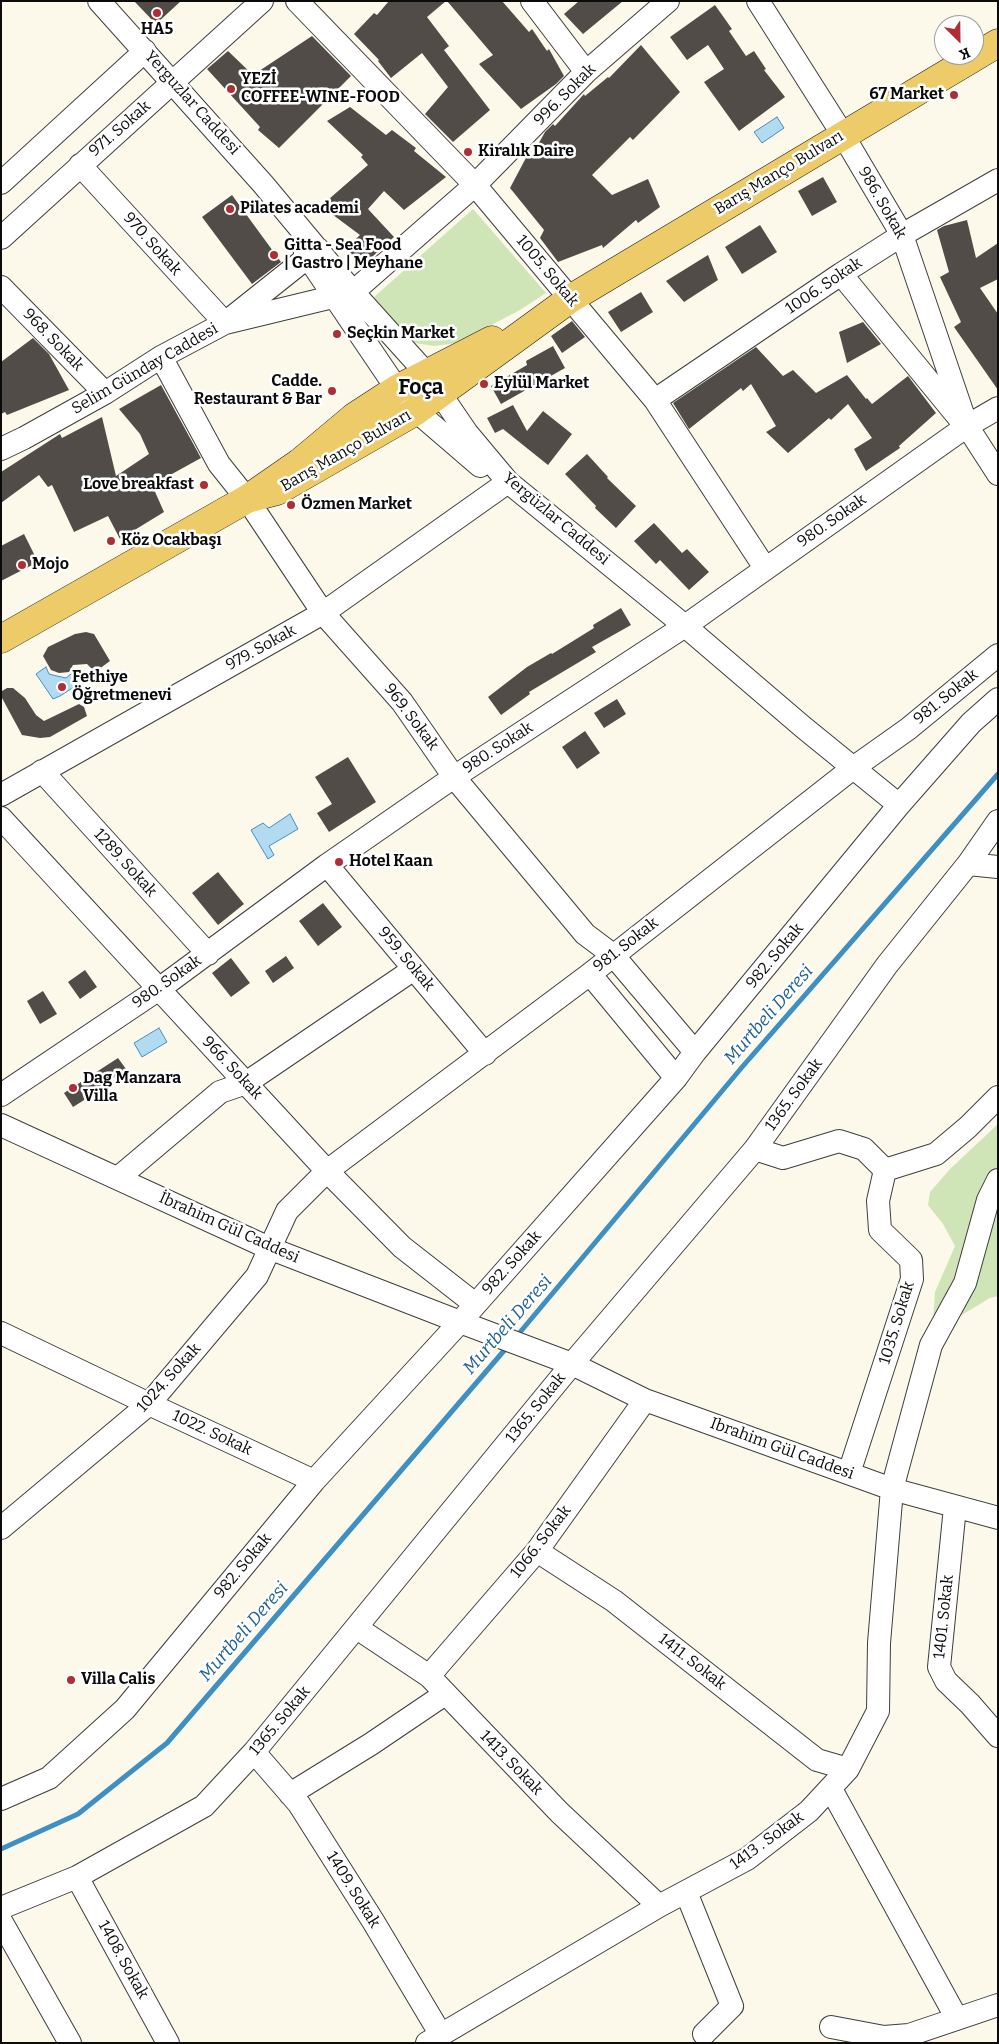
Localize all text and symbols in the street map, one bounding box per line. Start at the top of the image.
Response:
marker: HA5 [151,7,163,19]
north arrow [934,15,984,65]
place label: HA5 [141,20,173,40]
text: K [957,44,973,63]
street label: Yerguzlar Caddesi [140,47,244,159]
street label: 996. Sokak [530,60,600,130]
place label: YEZİ COFFEE-WINE-FOOD [241,70,400,108]
marker: YEZİ COFFEE-WINE-FOOD [225,83,237,95]
place label: 67 Market [869,85,944,105]
marker: 67 Market [948,89,960,101]
street label: 971. Sokak [85,97,155,161]
street label: Barış Manço Bulvarı [711,127,847,219]
place label: Kiralık Daire [478,142,574,162]
marker: Kiralık Daire [462,146,474,158]
street label: 986. Sokak [854,164,910,242]
place label: Pilates academi [240,199,359,219]
marker: Pilates academi [224,203,236,215]
street label: 970. Sokak [119,209,185,279]
street label: 1005. Sokak [512,232,582,310]
place label: Gitta - Sea Food | Gastro | Meyhane [284,236,423,274]
marker: Gitta - Sea Food | Gastro | Meyhane [268,249,280,261]
street label: 1006. Sokak [782,253,866,319]
street label: 968. Sokak [19,305,87,375]
street label: Selim Günday Caddesi [68,319,222,419]
place label: Seçkin Market [347,324,455,344]
marker: Seçkin Market [331,328,343,340]
place label: Cadde. Restaurant & Bar [194,372,322,410]
place label: Eylül Market [494,374,589,394]
district label: Foça [398,375,444,401]
marker: Eylül Market [478,378,490,390]
marker: Cadde. Restaurant & Bar [326,385,338,397]
street label: Barış Manço Bulvarı [277,406,415,496]
street label: Yergüzlar Caddesi [499,469,613,569]
place label: Love breakfast [83,475,194,495]
marker: Love breakfast [198,479,210,491]
street label: 980. Sokak [794,490,870,552]
place label: Özmen Market [301,495,412,515]
marker: Özmen Market [285,499,297,511]
place label: Köz Ocakbaşı [121,531,222,551]
marker: Köz Ocakbaşı [105,535,117,547]
place label: Mojo [32,555,69,575]
marker: Mojo [16,559,28,571]
street label: 979. Sokak [223,621,299,675]
street label: 981. Sokak [910,665,982,729]
place label: Fethiye Öğretmenevi [72,668,172,706]
street label: 969. Sokak [380,680,442,754]
marker: Fethiye Öğretmenevi [56,681,68,693]
street label: 980. Sokak [459,718,537,778]
street label: 1289. Sokak [89,825,161,901]
place label: Hotel Kaan [349,852,433,872]
marker: Hotel Kaan [333,856,345,868]
street label: 981. Sokak [590,914,662,976]
street label: 982. Sokak [742,919,808,993]
street label: 959. Sokak [374,923,438,995]
street label: 980. Sokak [129,951,205,1013]
water label: Murtbeli Deresi [720,961,818,1069]
street label: 966. Sokak [198,1032,266,1104]
street label: 1365. Sokak [761,1055,827,1135]
place label: Dag Manzara Villa [83,1069,181,1107]
marker: Dag Manzara Villa [67,1082,79,1094]
street label: İbrahim Gül Caddesi [156,1188,302,1268]
street label: 982. Sokak [478,1227,546,1299]
water label: Murtbeli Deresi [459,1271,557,1379]
street label: 1035. Sokak [875,1279,919,1367]
street label: 1024. Sokak [133,1339,205,1417]
street label: 1365. Sokak [502,1369,570,1447]
street label: 1022. Sokak [169,1406,255,1460]
street label: Ibrahim Gül Caddesi [707,1414,857,1484]
street label: 1066. Sokak [507,1502,575,1582]
street label: 982. Sokak [210,1529,276,1603]
street label: 1401. Sokak [930,1574,958,1660]
water label: Murtbeli Deresi [195,1578,293,1686]
street label: 1411. Sokak [654,1630,730,1694]
place label: Villa Calis [81,1670,155,1690]
marker: Villa Calis [65,1674,77,1686]
street label: 1365. Sokak [245,1682,315,1760]
street label: 1413. Sokak [475,1727,547,1799]
street label: 1413 . Sokak [726,1808,808,1874]
street label: 1409. Sokak [322,1848,384,1932]
street label: 1408. Sokak [94,1917,152,2003]

